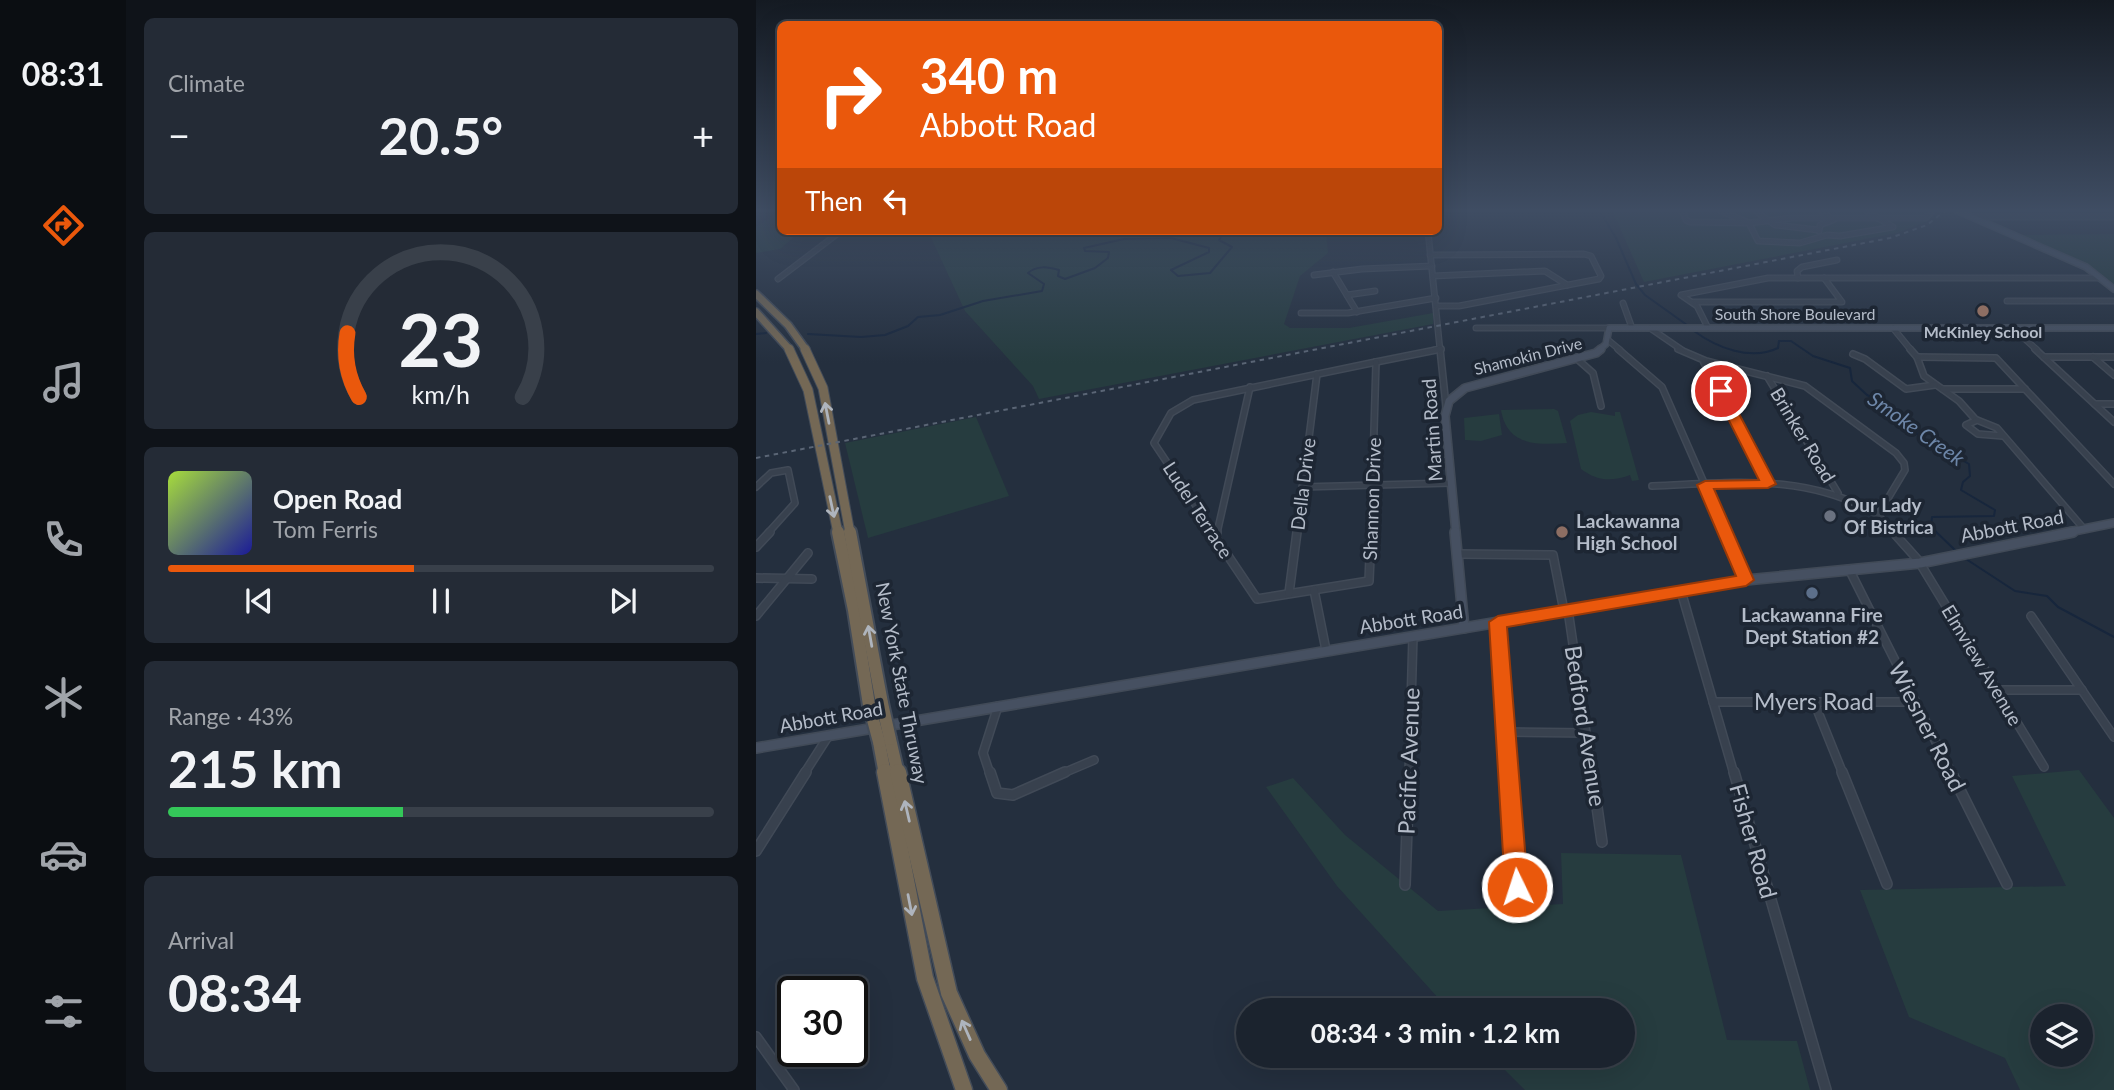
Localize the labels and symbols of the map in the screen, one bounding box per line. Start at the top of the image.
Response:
marker: McKinley School [1975,303,1991,319]
street label: South Shore Boulevard [1715,304,1875,323]
place label: McKinley School [1924,322,2042,341]
street label: Shamokin Drive [1472,333,1584,378]
pin [1691,361,1751,421]
street label: Martin Road [1416,378,1447,482]
street label: Brinker Road [1766,383,1841,486]
water label: Smoke Creek [1864,385,1971,471]
one-way arrow [820,402,834,425]
street label: Della Drive [1285,436,1320,531]
street label: Shannon Drive [1358,437,1385,561]
street label: Ludel Terrace [1159,457,1238,562]
place label: Our Lady Of Bistrica [1844,493,1934,538]
one-way arrow [826,495,840,518]
street label: Abbott Road [1958,504,2065,547]
marker: Our Lady Of Bistrica [1822,508,1838,524]
place label: Lackawanna High School [1576,509,1680,554]
marker: Lackawanna High School [1554,524,1570,540]
street label: New York State Thruway [872,580,933,786]
marker: Lackawanna Fire Dept Station #2 [1804,585,1820,601]
street label: Abbott Road [1357,599,1464,638]
street label: Elmview Avenue [1937,600,2028,729]
place label: Lackawanna Fire Dept Station #2 [1741,603,1883,648]
one-way arrow [863,625,876,648]
street label: Bedford Avenue [1559,643,1613,808]
street label: Wiesner Road [1883,657,1972,796]
street label: Pacific Avenue [1391,687,1425,835]
street label: Myers Road [1754,687,1874,715]
street label: Abbott Road [777,696,884,737]
street label: Fisher Road [1724,780,1784,901]
one-way arrow [899,800,913,823]
position arrow [1480,850,1554,924]
one-way arrow [904,893,917,916]
speed limit sign: 30 [777,976,868,1067]
one-way arrow [959,1020,972,1041]

